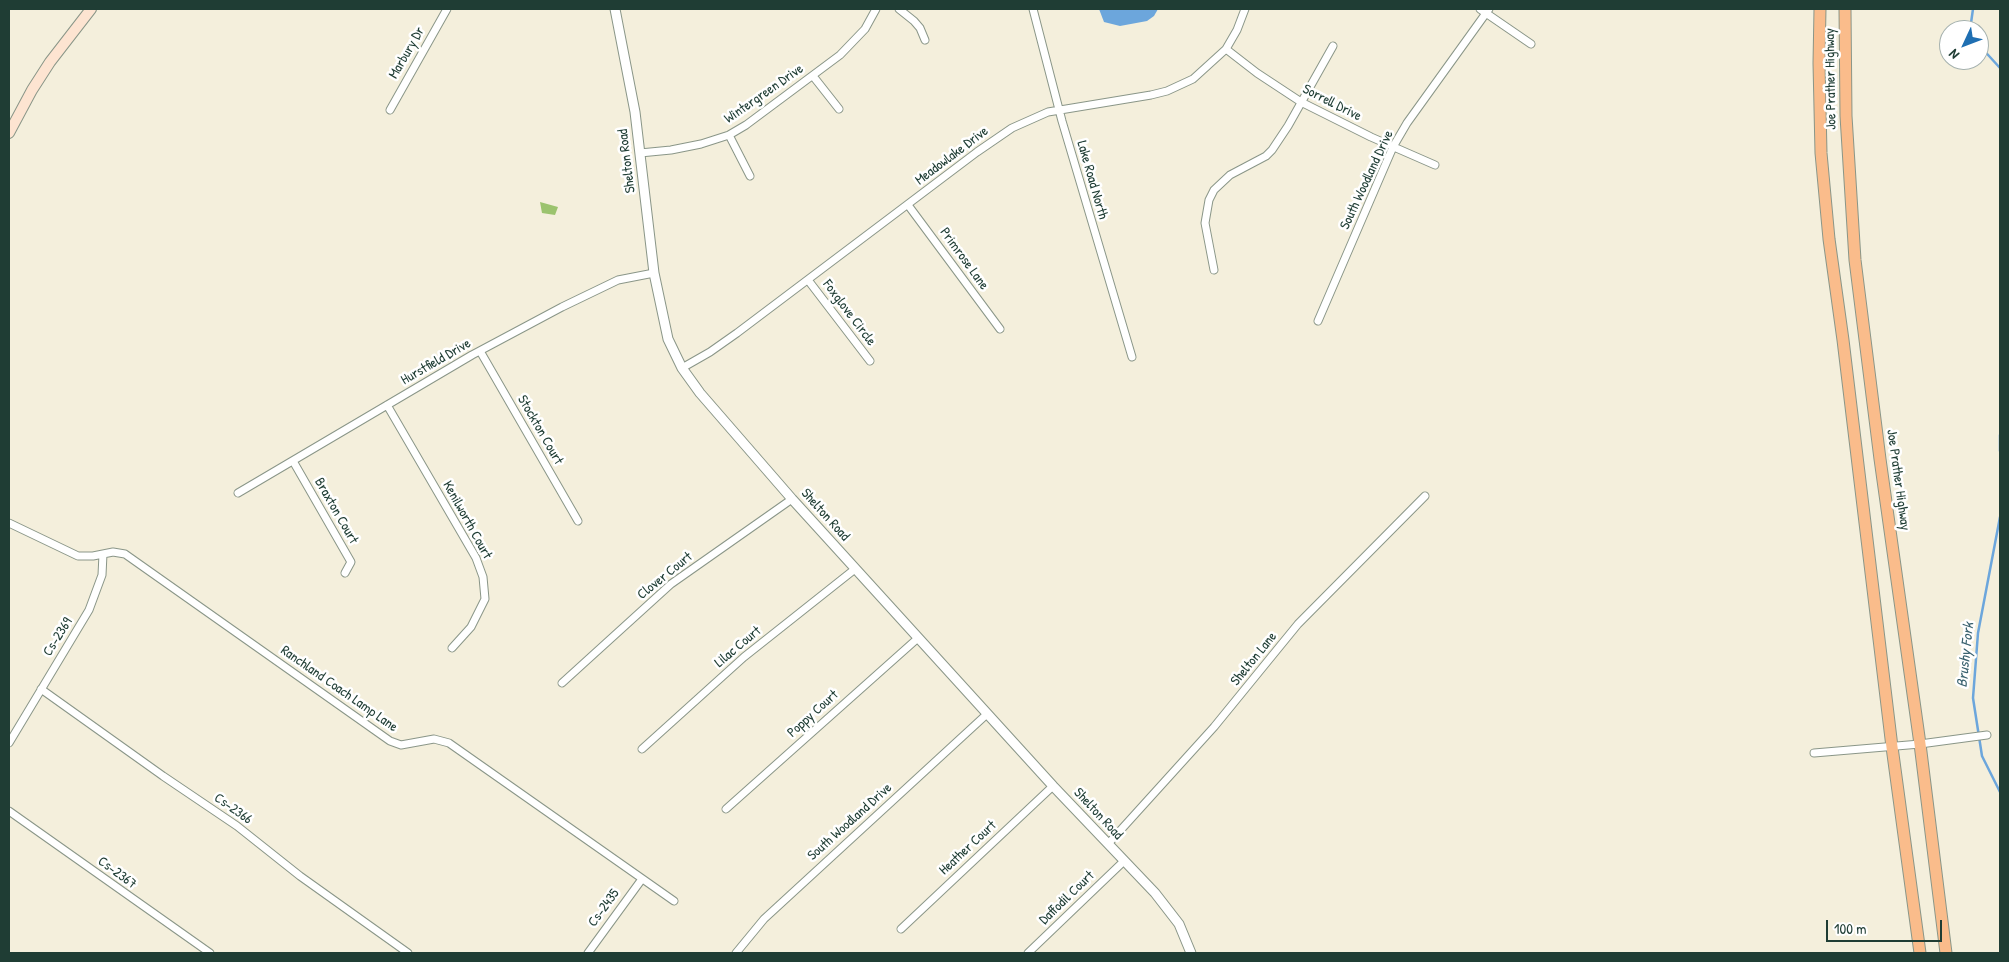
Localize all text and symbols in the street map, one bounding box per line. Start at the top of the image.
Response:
north arrow [1939,20,1989,70]
street label: Marbury Dr [385,24,429,82]
street label: Joe Prather Highway [1822,28,1840,130]
text: N [1944,46,1963,64]
street label: Wintergreen Drive [721,61,807,127]
street label: Sorrell Drive [1300,81,1364,125]
street label: Meadowlake Drive [912,123,992,189]
street label: Shelton Road [615,128,639,194]
street label: South Woodland Drive [1337,128,1397,232]
street label: Lake Road North [1073,139,1111,221]
street label: Primrose Lane [936,225,992,293]
street label: Foxglove Circle [819,277,879,349]
street label: Hurstfield Drive [398,335,474,389]
street label: Stockton Court [513,392,567,468]
street label: Joe Prather Highway [1883,428,1913,532]
street label: Braxton Court [310,475,362,547]
street label: Kenilworth Court [439,478,495,562]
street label: Shelton Road [797,485,853,545]
street label: Clover Court [634,549,696,603]
street label: Cs-2369 [40,615,76,659]
water label: Brushy Fork [1954,622,1978,688]
street label: Lilac Court [711,623,765,671]
street label: Shelton Lane [1227,629,1281,689]
street label: Ranchland Coach Lamp Lane [277,642,401,736]
street label: Poppy Court [784,687,842,741]
street label: South Woodland Drive [804,780,896,864]
street label: Shelton Road [1070,785,1126,843]
street label: Cs-2366 [211,790,255,828]
street label: Heather Court [936,817,1000,879]
street label: Cs-2367 [94,853,140,893]
street label: Daffodil Court [1036,868,1098,928]
street label: Cs-2435 [585,886,623,930]
scale bar [1829,910,1945,942]
text: 100 m [1834,918,1867,939]

